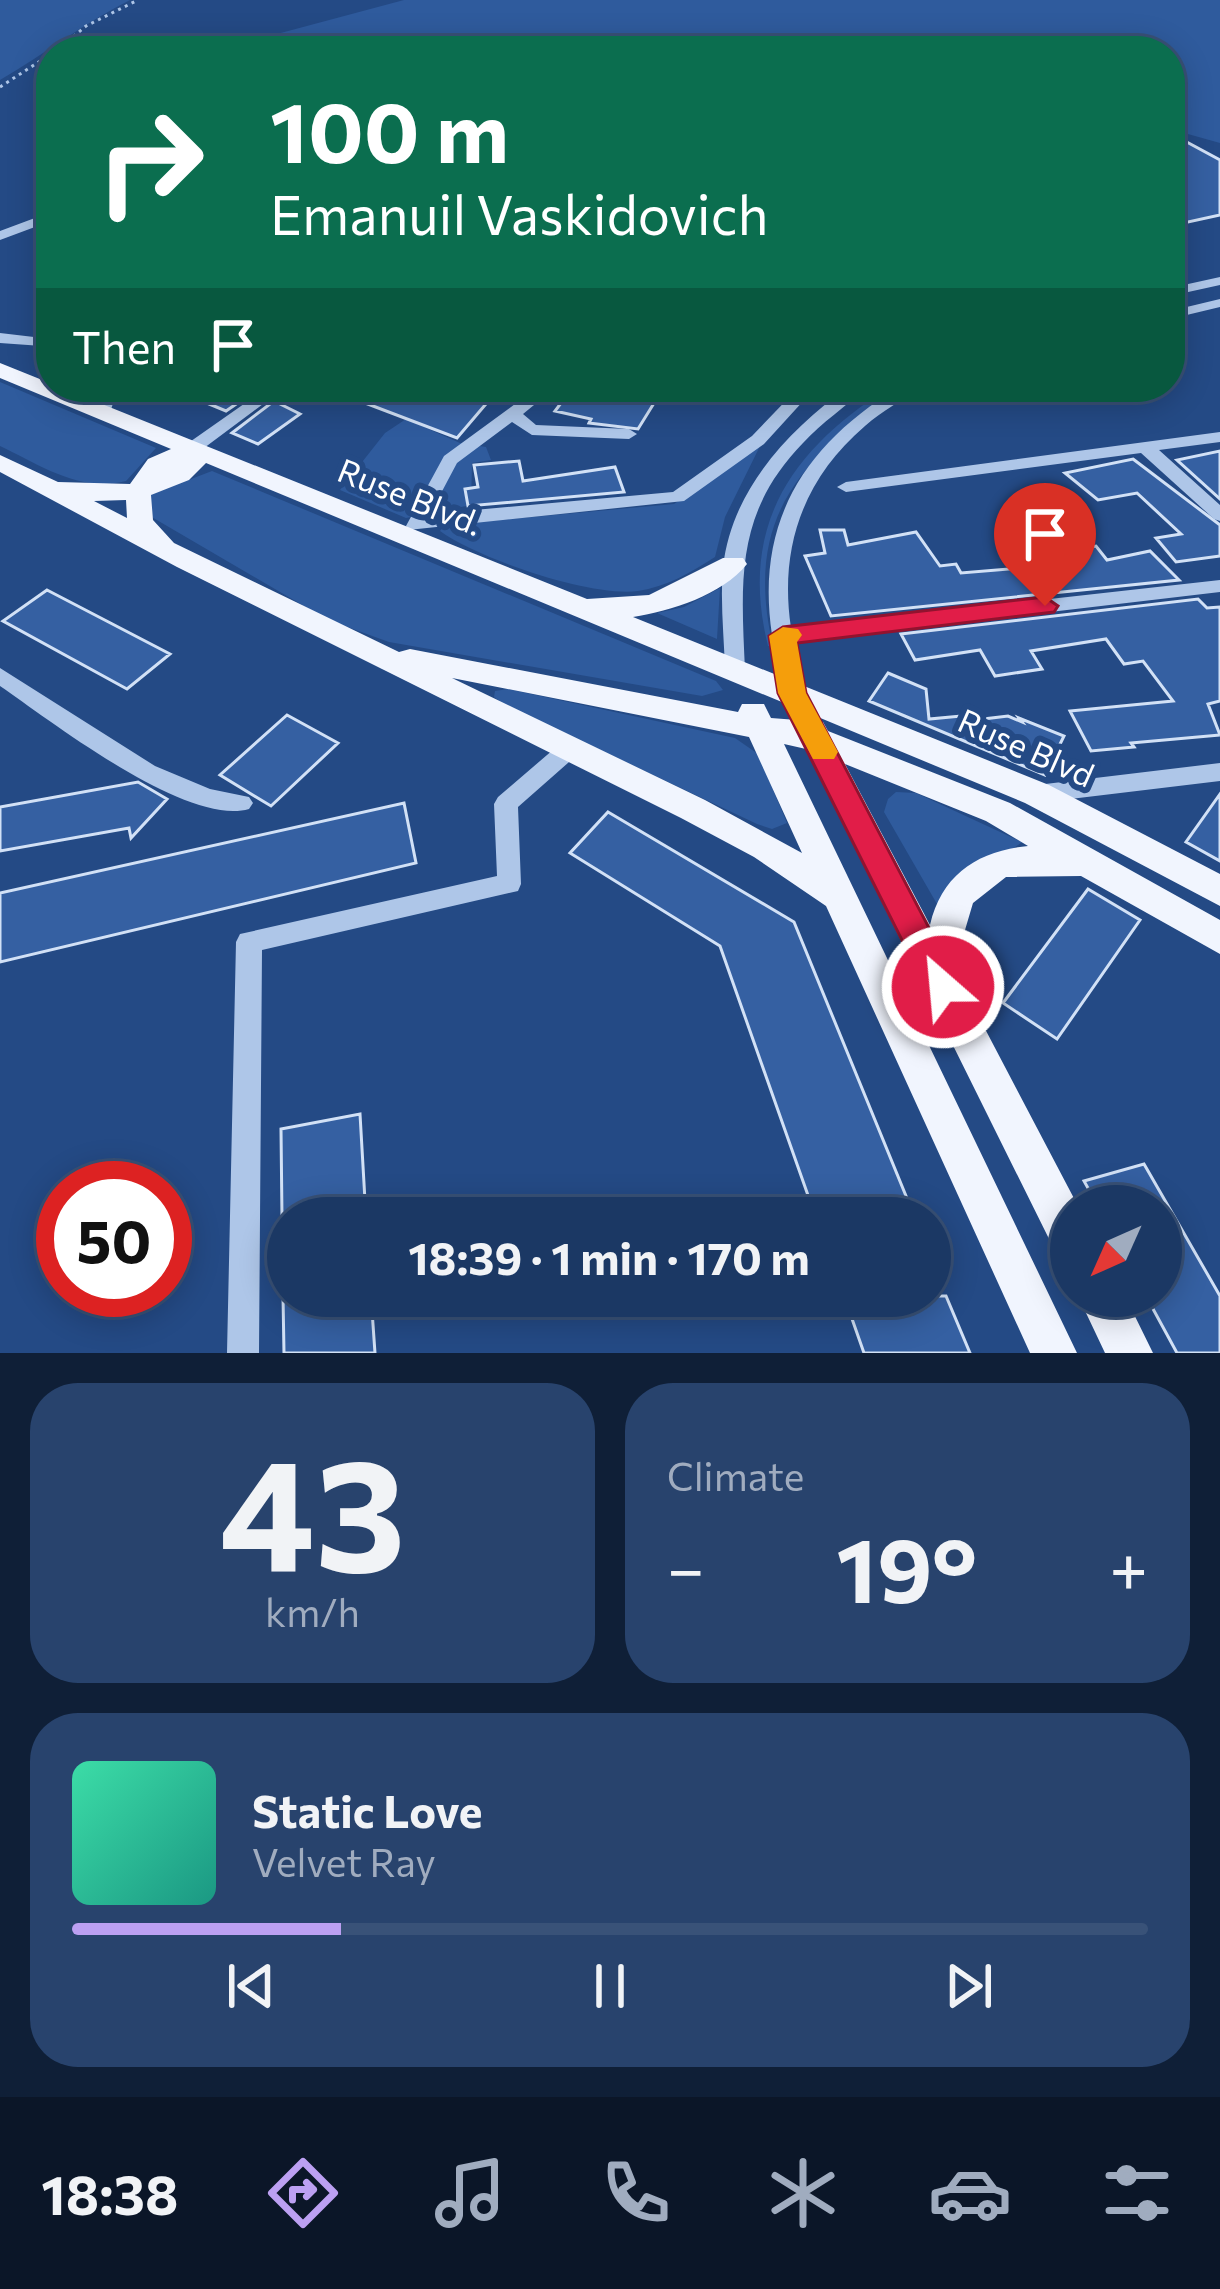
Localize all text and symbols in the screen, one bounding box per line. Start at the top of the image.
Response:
text: 100 m [270,78,509,180]
icon: right [72,84,228,240]
text: Emanuil Vaskidovich [270,180,768,246]
icon: arrive [200,312,266,378]
text: Then [72,318,176,373]
street label: Ruse Blvd. [332,448,489,543]
pin [994,483,1096,606]
icon: arrive [1012,501,1078,567]
street label: Ruse Blvd [952,699,1101,795]
position arrow [880,924,1006,1050]
speed limit sign: 50 [36,1161,192,1317]
north arrow [1050,1185,1182,1317]
map controls [1050,1185,1182,1317]
text: 18:39 · 1 min · 170 m [408,1229,810,1284]
text: 43 [219,1413,406,1604]
text: Climate [667,1451,804,1499]
text: 19° [836,1511,977,1622]
text: − [667,1526,705,1607]
text: + [1109,1526,1148,1607]
text: km/h [265,1587,360,1635]
text: Static Love [252,1782,482,1837]
text: Velvet Ray [252,1837,436,1885]
icon: previous [218,1953,284,2019]
icon: pause [577,1953,643,2019]
icon: next [936,1953,1002,2019]
icon: directions [261,2151,345,2235]
icon: music [428,2151,512,2235]
icon: phone [594,2151,678,2235]
icon: climate [761,2151,845,2235]
icon: car [928,2151,1012,2235]
icon: filters [1095,2151,1179,2235]
text: 18:38 [41,2160,178,2226]

